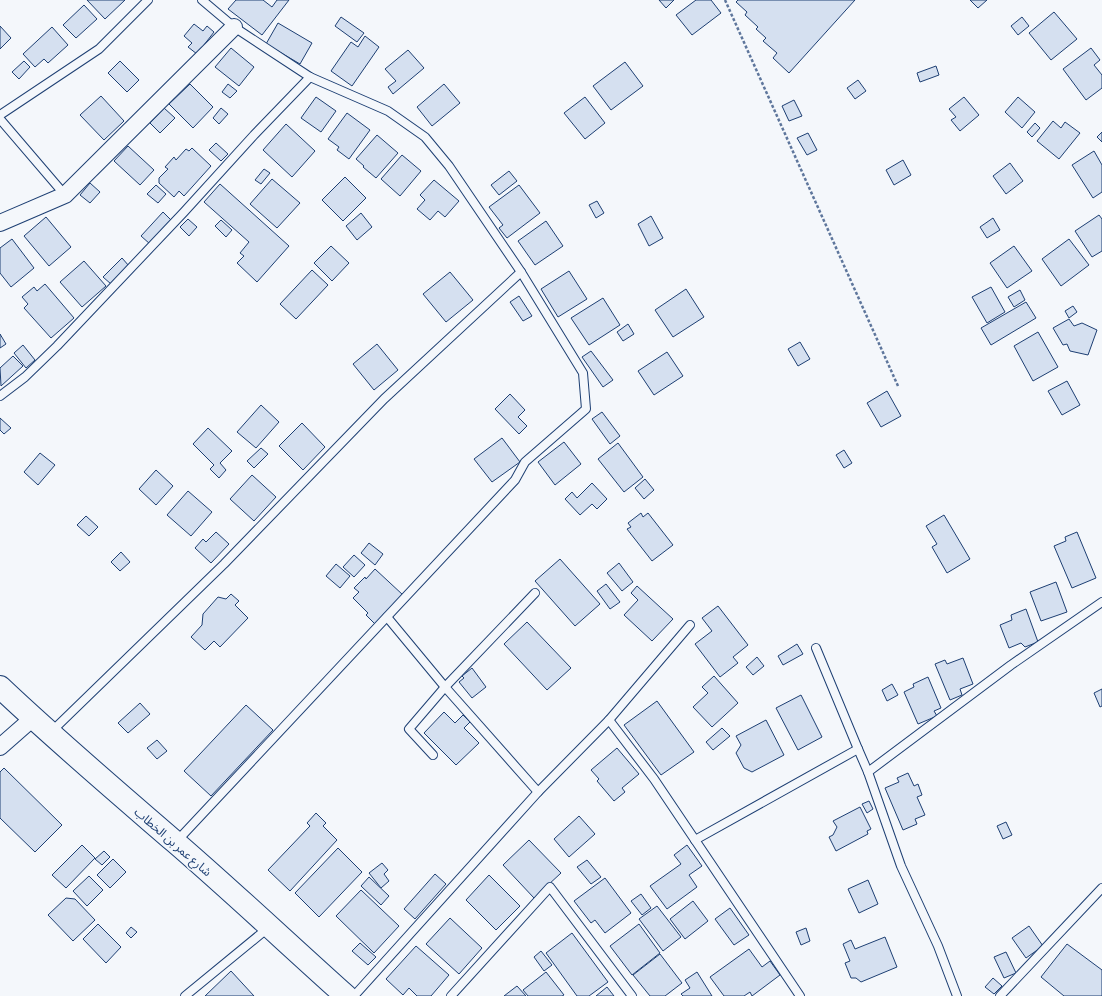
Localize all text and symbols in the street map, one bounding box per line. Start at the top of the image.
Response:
street label: شارع عمر بن الخطاب [130,805,214,881]

